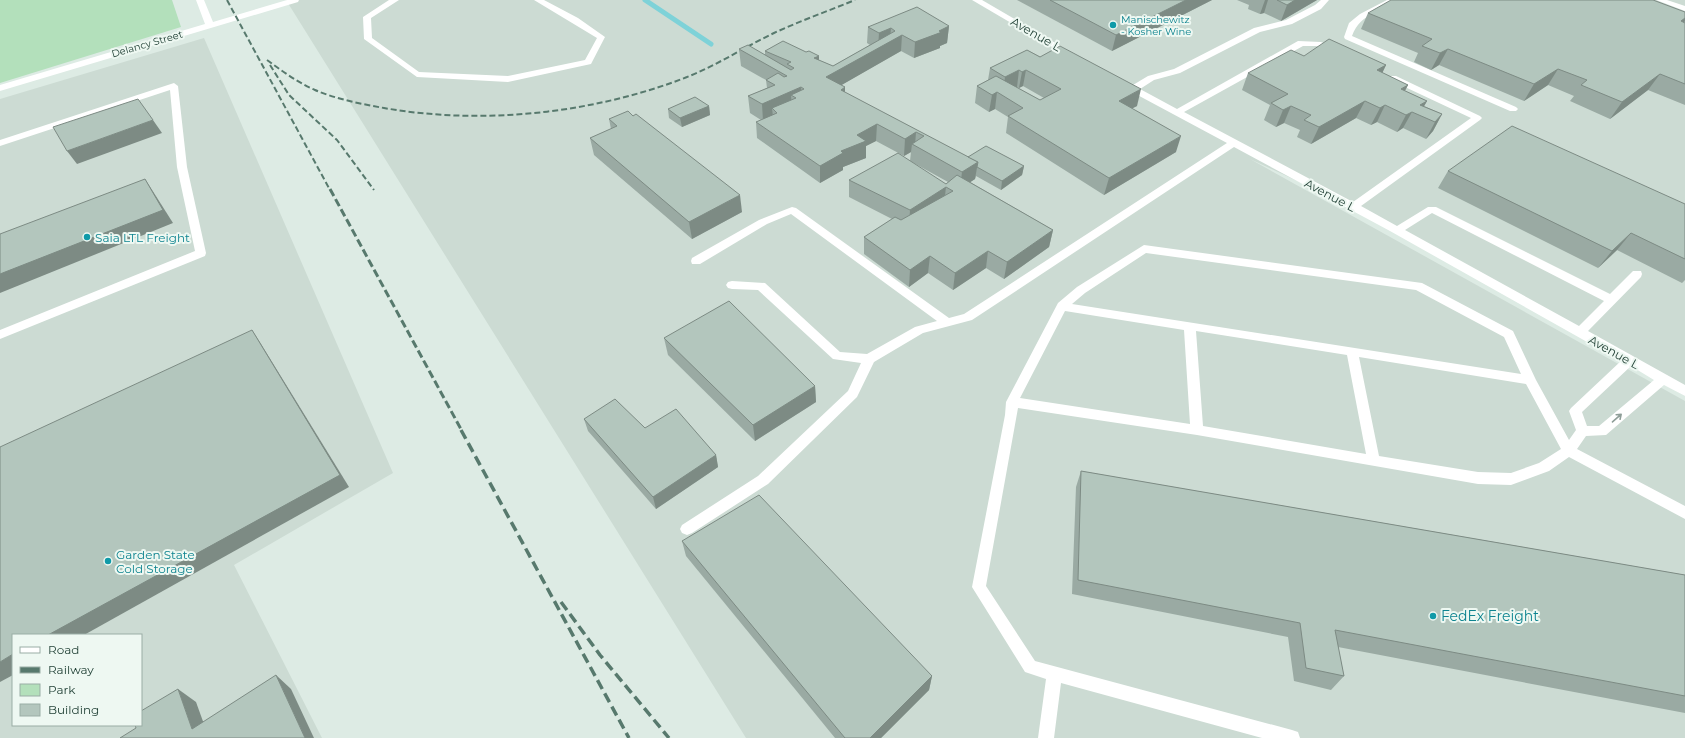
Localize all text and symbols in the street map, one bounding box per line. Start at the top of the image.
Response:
place label: Manischewitz - Kosher Wine [1121,13,1191,38]
street label: Avenue L [1008,14,1064,54]
marker: Manischewitz - Kosher Wine [1108,20,1118,30]
street label: Delancy Street [110,28,184,60]
street label: Avenue L [1302,175,1358,215]
place label: Saia LTL Freight [95,230,190,245]
marker: Saia LTL Freight [82,232,92,242]
street label: Avenue L [1586,332,1642,372]
one-way arrow [1612,413,1622,422]
place label: Garden State Cold Storage [116,547,195,576]
marker: Garden State Cold Storage [103,556,113,566]
place label: FedEx Freight [1441,607,1539,625]
marker: FedEx Freight [1428,611,1438,621]
legend [12,634,142,726]
text: Road [48,642,79,657]
text: Railway [48,662,94,677]
text: Park [48,682,76,697]
text: Building [48,702,99,717]

